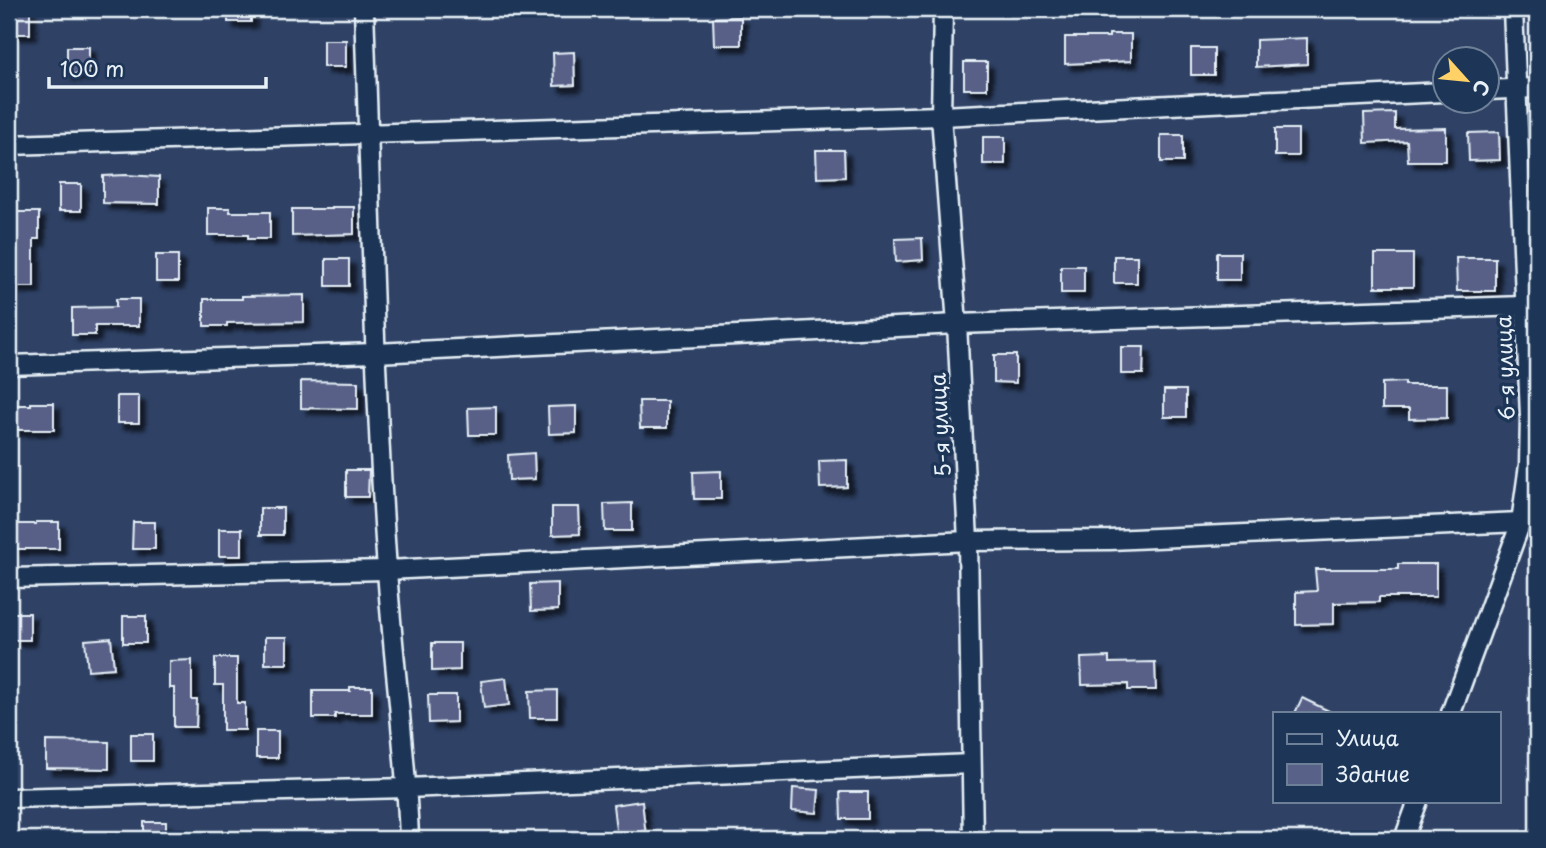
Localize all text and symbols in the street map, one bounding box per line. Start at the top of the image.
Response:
scale bar [49,46,266,90]
north arrow [1430,46,1500,116]
text: 100 m [60,52,124,84]
text: С [1466,75,1498,101]
street label: 6-я улица [1486,314,1522,421]
street label: 5-я улица [920,371,958,478]
legend [1273,712,1500,802]
text: Улица [1336,721,1399,753]
text: Здание [1336,757,1410,789]

